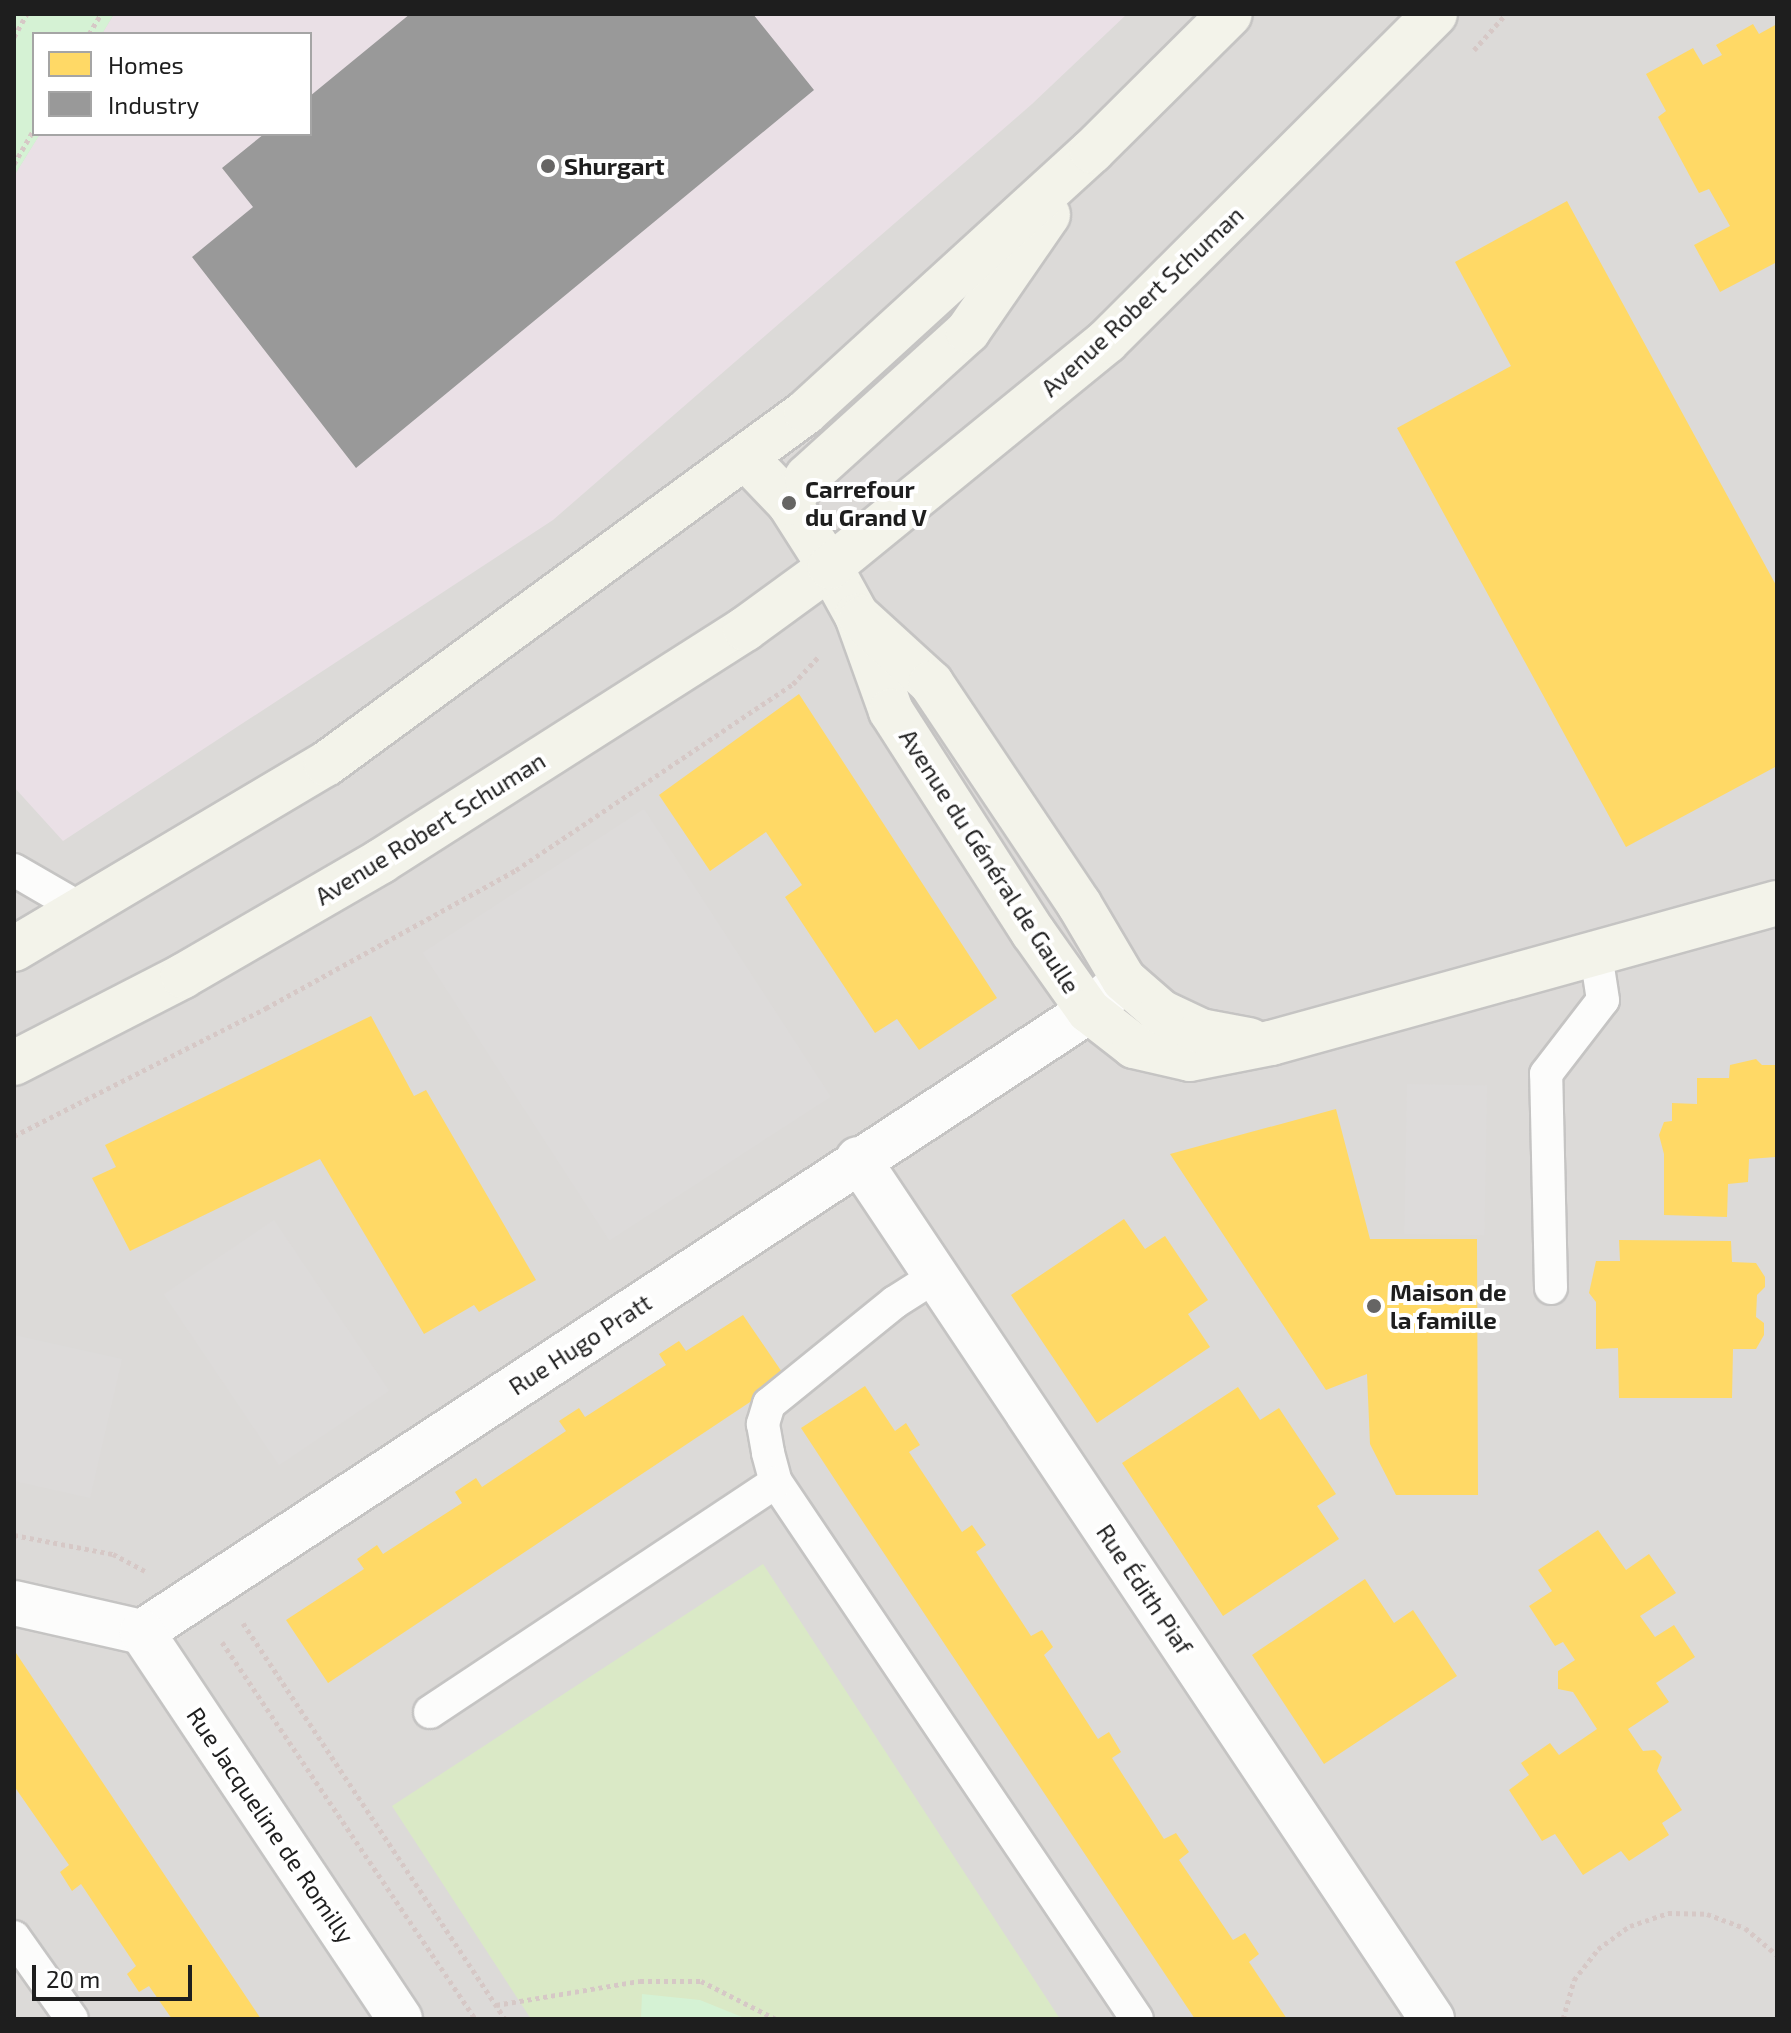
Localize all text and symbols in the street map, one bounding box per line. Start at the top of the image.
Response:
legend [32,32,312,136]
text: Homes [108,50,184,79]
text: Industry [108,90,199,119]
place label: Shurgart [564,152,665,180]
marker: Shurgart [539,157,557,175]
street label: Avenue Robert Schuman [1035,200,1249,402]
place label: Carrefour du Grand V [805,475,927,531]
marker: Carrefour du Grand V [780,494,798,512]
street label: Avenue du Général de Gaulle [894,723,1086,999]
street label: Avenue Robert Schuman [310,745,550,911]
place label: Maison de la famille [1390,1278,1507,1334]
street label: Rue Hugo Pratt [503,1287,657,1401]
marker: Maison de la famille [1365,1297,1383,1315]
street label: Rue Édith Piaf [1091,1518,1199,1660]
street label: Rue Jacqueline de Romilly [181,1701,361,1949]
scale bar [36,1949,196,1999]
text: 20 m [46,1964,100,1993]

